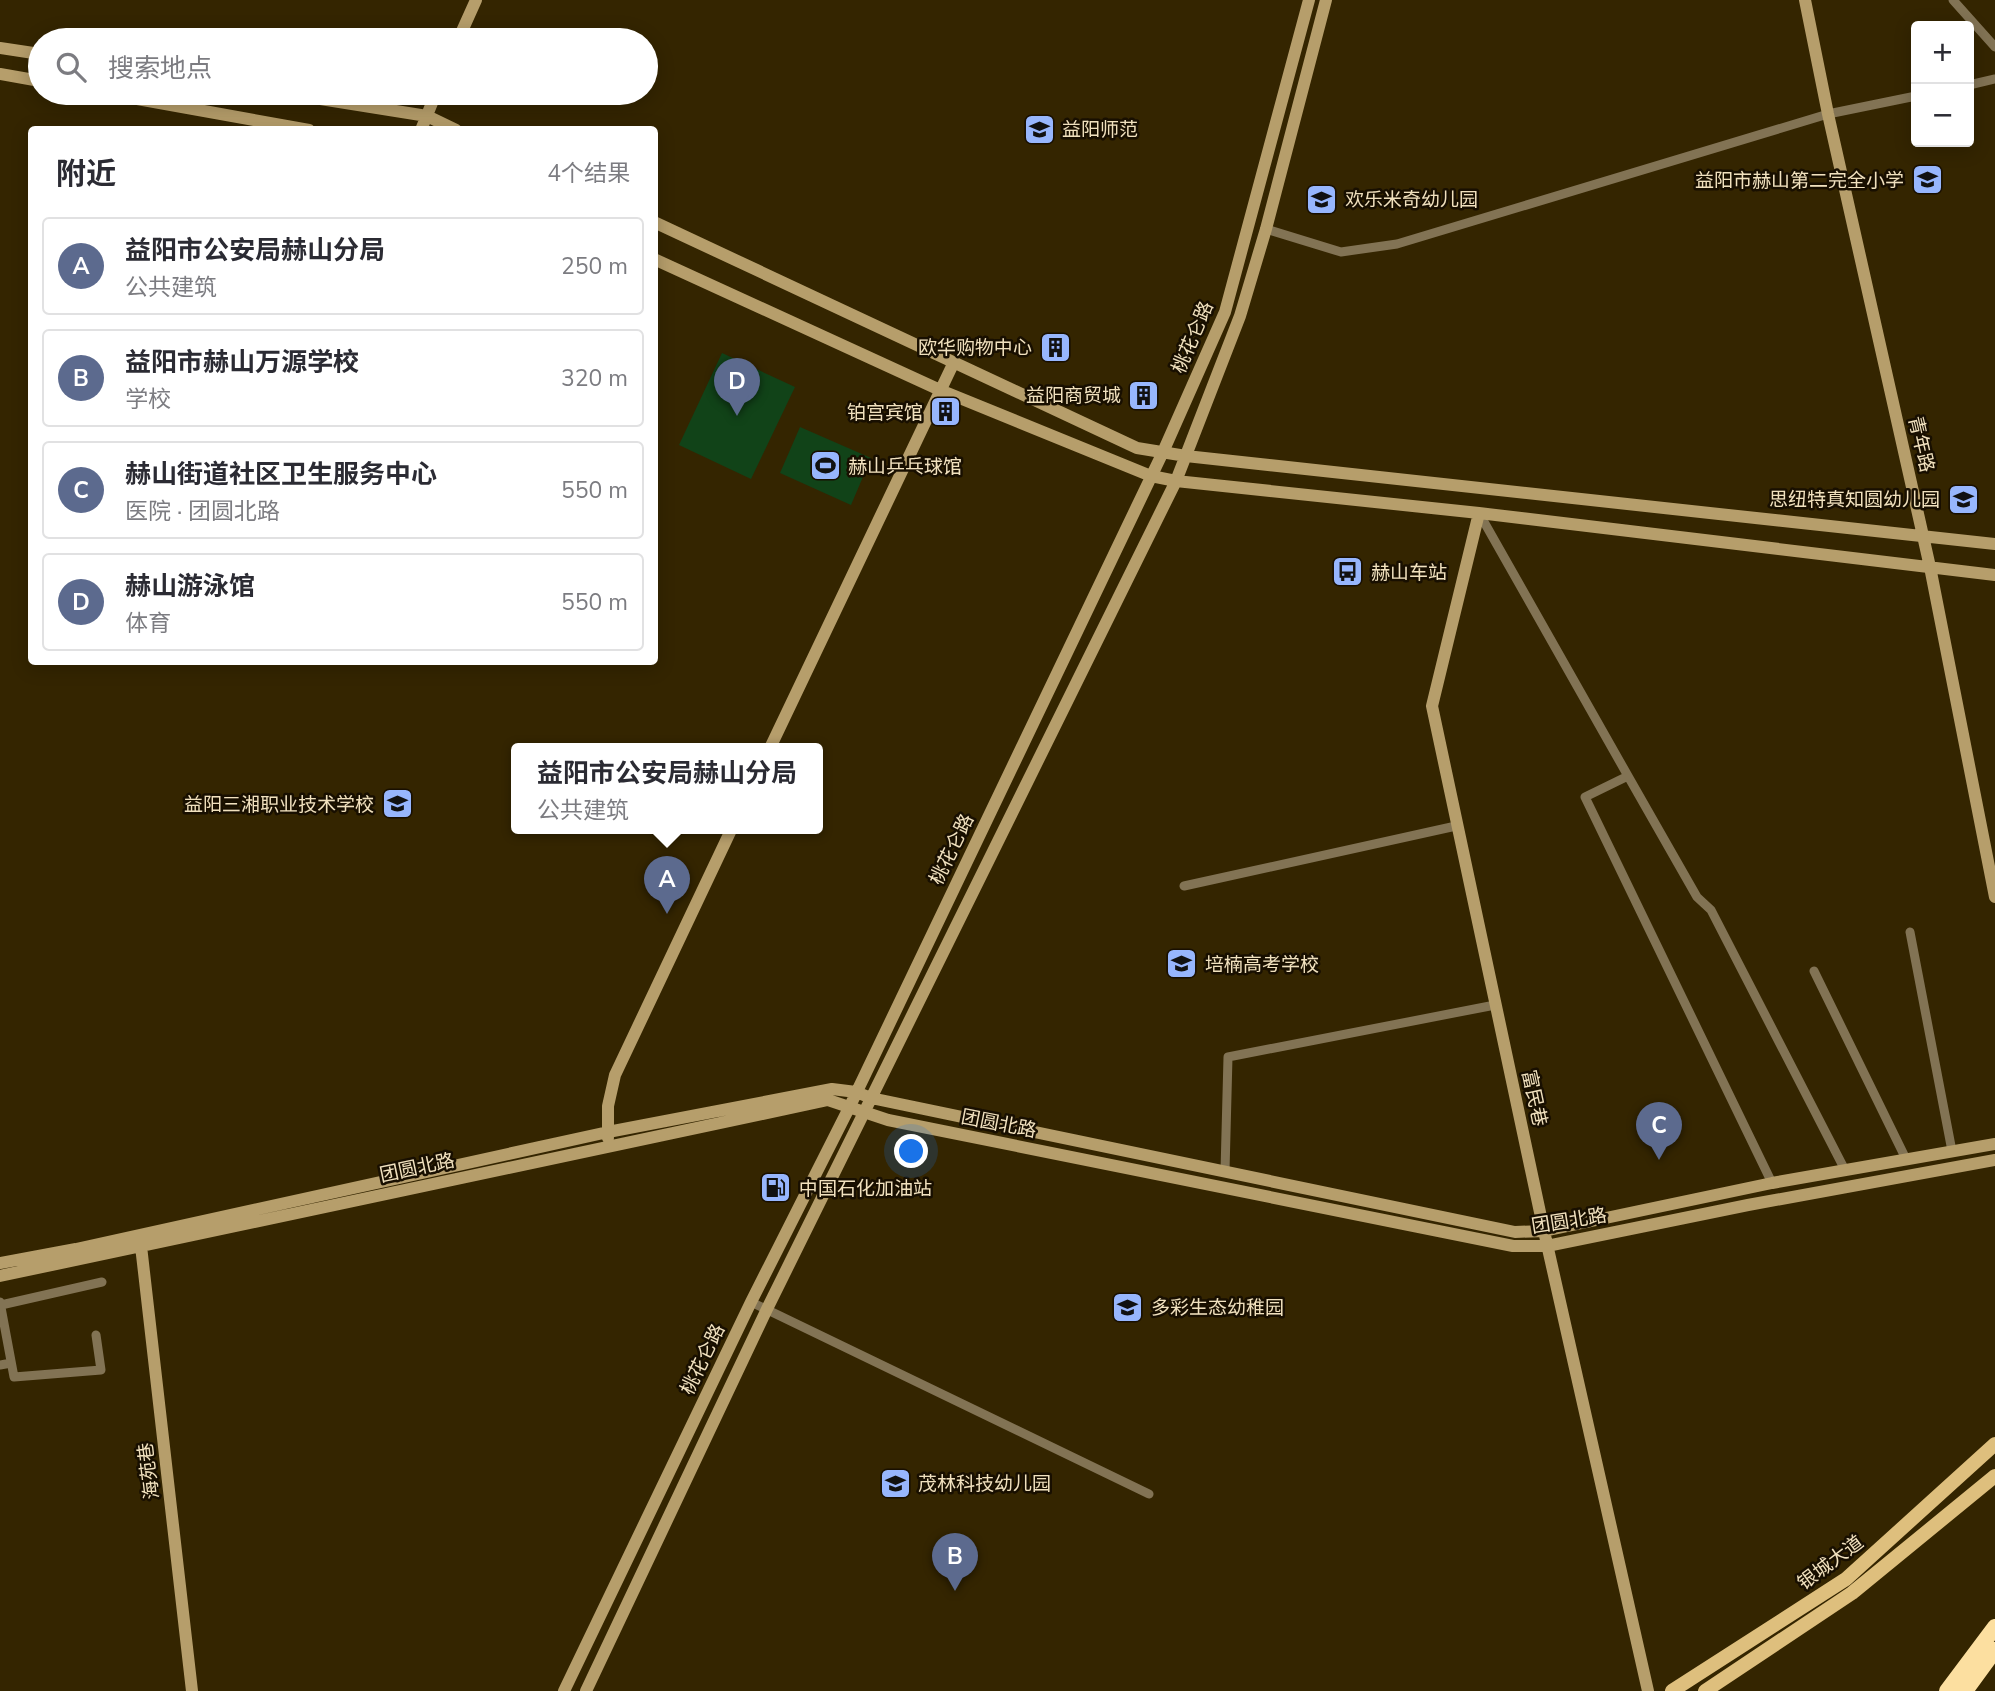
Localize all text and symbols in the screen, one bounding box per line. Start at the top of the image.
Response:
map controls [1911,21,1974,147]
button: + [1911,21,1974,84]
search box [28,28,658,105]
icon: search [52,48,90,86]
text: 搜索地点 [108,51,212,86]
button: − [1911,84,1974,147]
school or university icon: 益阳师范 [1022,112,1056,146]
place label: 益阳师范 [1062,117,1138,143]
text: 附近 [56,154,116,195]
text: 4个结果 [547,158,630,189]
school or university icon: 益阳市赫山第二完全小学 [1910,163,1944,197]
place label: 益阳市赫山第二完全小学 [1695,168,1904,194]
school or university icon: 欢乐米奇幼儿园 [1305,182,1339,216]
place label: 欢乐米奇幼儿园 [1345,187,1478,213]
text: 益阳市公安局赫山分局 [125,233,385,268]
text: A [72,251,90,282]
text: 250 m [561,251,628,282]
text: 公共建筑 [125,272,217,303]
street label: 桃花仑路 [1166,297,1220,377]
building icon: 欧华购物中心 [1038,330,1072,364]
place label: 欧华购物中心 [918,335,1032,361]
text: 益阳市赫山万源学校 [125,345,359,380]
pin: D [714,358,760,416]
text: B [73,363,89,394]
text: 320 m [561,363,628,394]
building icon: 益阳商贸城 [1127,378,1161,412]
place label: 益阳商贸城 [1026,383,1121,409]
text: 学校 [125,384,171,415]
building icon: 铂宫宾馆 [929,395,963,429]
place label: 铂宫宾馆 [847,400,923,426]
street label: 青年路 [1902,414,1940,475]
sports icon: 赫山乒乓球馆 [808,449,842,483]
place label: 赫山乒乓球馆 [848,454,962,480]
text: 赫山街道社区卫生服务中心 [125,457,437,492]
text: C [73,475,89,506]
text: 550 m [561,475,628,506]
school or university icon: 思纽特真知圆幼儿园 [1946,482,1980,516]
place label: 思纽特真知圆幼儿园 [1769,487,1940,513]
text: 医院 · 团圆北路 [125,496,280,527]
bus stop icon: 赫山车站 [1331,555,1365,589]
place label: 赫山车站 [1371,560,1447,586]
text: 赫山游泳馆 [125,569,255,604]
text: D [72,587,90,618]
text: 550 m [561,587,628,618]
text: 体育 [125,608,171,639]
popup [511,743,823,834]
text: 益阳市公安局赫山分局 [537,756,797,791]
school or university icon: 益阳三湘职业技术学校 [380,787,414,821]
place label: 益阳三湘职业技术学校 [184,792,374,818]
text: 公共建筑 [537,795,629,826]
street label: 桃花仑路 [924,810,980,889]
pin: A [644,856,690,914]
school or university icon: 培楠高考学校 [1165,947,1199,981]
place label: 培楠高考学校 [1205,952,1319,978]
street label: 富民巷 [1515,1068,1553,1129]
pin: C [1636,1102,1682,1160]
street label: 团圆北路 [959,1104,1039,1144]
your location [894,1134,928,1168]
street label: 团圆北路 [377,1147,457,1189]
fuel station icon: 中国石化加油站 [759,1171,793,1205]
place label: 中国石化加油站 [799,1176,932,1202]
street label: 团圆北路 [1530,1202,1609,1240]
school or university icon: 多彩生态幼稚园 [1111,1290,1145,1324]
place label: 多彩生态幼稚园 [1151,1295,1284,1321]
street label: 桃花仑路 [675,1320,731,1399]
street label: 海苑巷 [133,1441,165,1501]
school or university icon: 茂林科技幼儿园 [878,1466,912,1500]
place label: 茂林科技幼儿园 [918,1471,1051,1497]
street label: 银城大道 [1792,1530,1869,1596]
pin: B [932,1533,978,1591]

